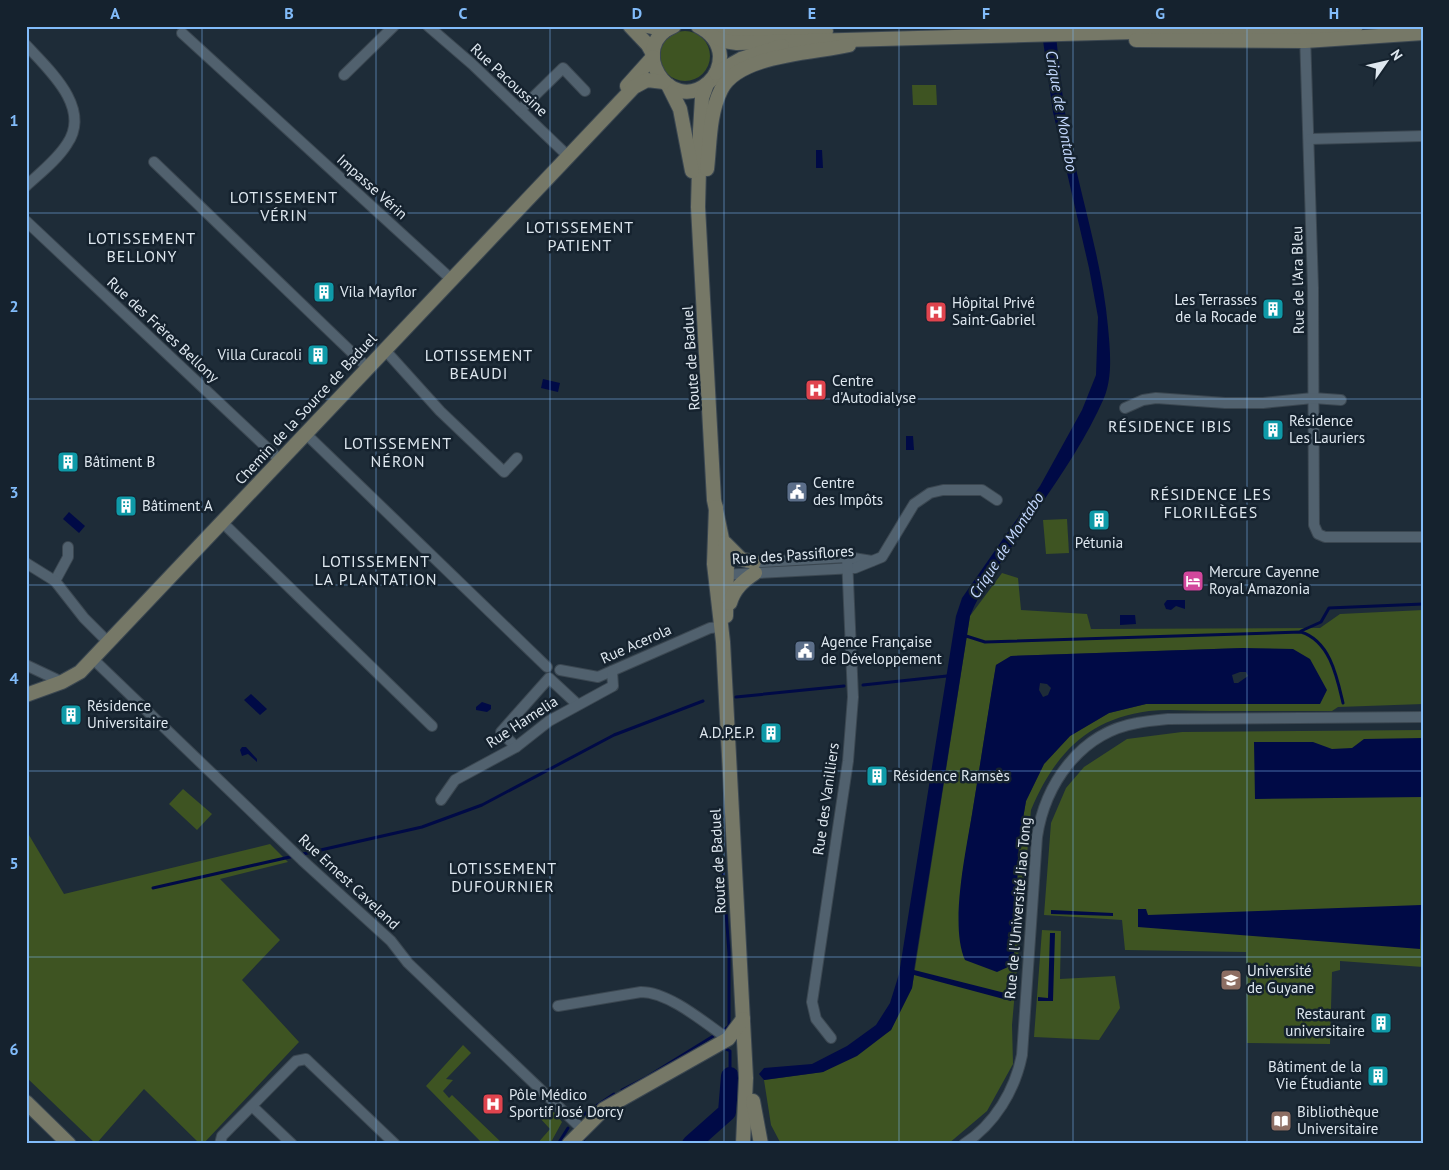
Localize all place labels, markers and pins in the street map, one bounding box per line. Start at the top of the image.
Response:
building icon: Vila Mayflor [312,280,336,304]
place label: Vila Mayflor [339,282,417,301]
place label: Les Terrasses de la Rocade [1174,290,1257,326]
place label: Hôpital Privé Saint-Gabriel [952,293,1036,329]
building icon: Les Terrasses de la Rocade [1261,297,1285,321]
hospital icon: Hôpital Privé Saint-Gabriel [924,300,948,324]
building icon: Villa Curacoli [306,343,330,367]
place label: Villa Curacoli [216,345,302,364]
place label: Centre d'Autodialyse [832,371,916,407]
hospital icon: Centre d'Autodialyse [804,378,828,402]
place label: Résidence Les Lauriers [1289,411,1365,447]
building icon: Résidence Les Lauriers [1261,418,1285,442]
building icon: Bâtiment B [56,450,80,474]
place label: Bâtiment B [84,452,155,471]
place label: Centre des Impôts [813,473,883,509]
public building icon: Centre des Impôts [785,480,809,504]
building icon: Bâtiment A [114,494,138,518]
place label: Bâtiment A [142,496,213,515]
building icon: Pétunia [1087,508,1111,532]
place label: Pétunia [1075,533,1123,552]
place label: Mercure Cayenne Royal Amazonia [1209,562,1319,598]
hotel icon: Mercure Cayenne Royal Amazonia [1181,569,1205,593]
place label: Agence Française de Développement [821,632,942,668]
public building icon: Agence Française de Développement [793,639,817,663]
place label: Résidence Universitaire [87,696,168,732]
building icon: Résidence Universitaire [59,703,83,727]
building icon: A.D.P.E.P. [759,721,783,745]
place label: A.D.P.E.P. [699,723,755,742]
building icon: Résidence Ramsès [865,764,889,788]
place label: Résidence Ramsès [893,766,1010,785]
place label: Université de Guyane [1247,961,1314,997]
school or university icon: Université de Guyane [1219,968,1243,992]
place label: Restaurant universitaire [1285,1004,1365,1040]
building icon: Restaurant universitaire [1369,1011,1393,1035]
place label: Bâtiment de la Vie Étudiante [1268,1057,1362,1093]
building icon: Bâtiment de la Vie Étudiante [1366,1064,1390,1088]
place label: Pôle Médico Sportif José Dorcy [509,1085,623,1121]
hospital icon: Pôle Médico Sportif José Dorcy [481,1092,505,1116]
place label: Bibliothèque Universitaire [1297,1102,1379,1138]
library icon: Bibliothèque Universitaire [1269,1109,1293,1133]

